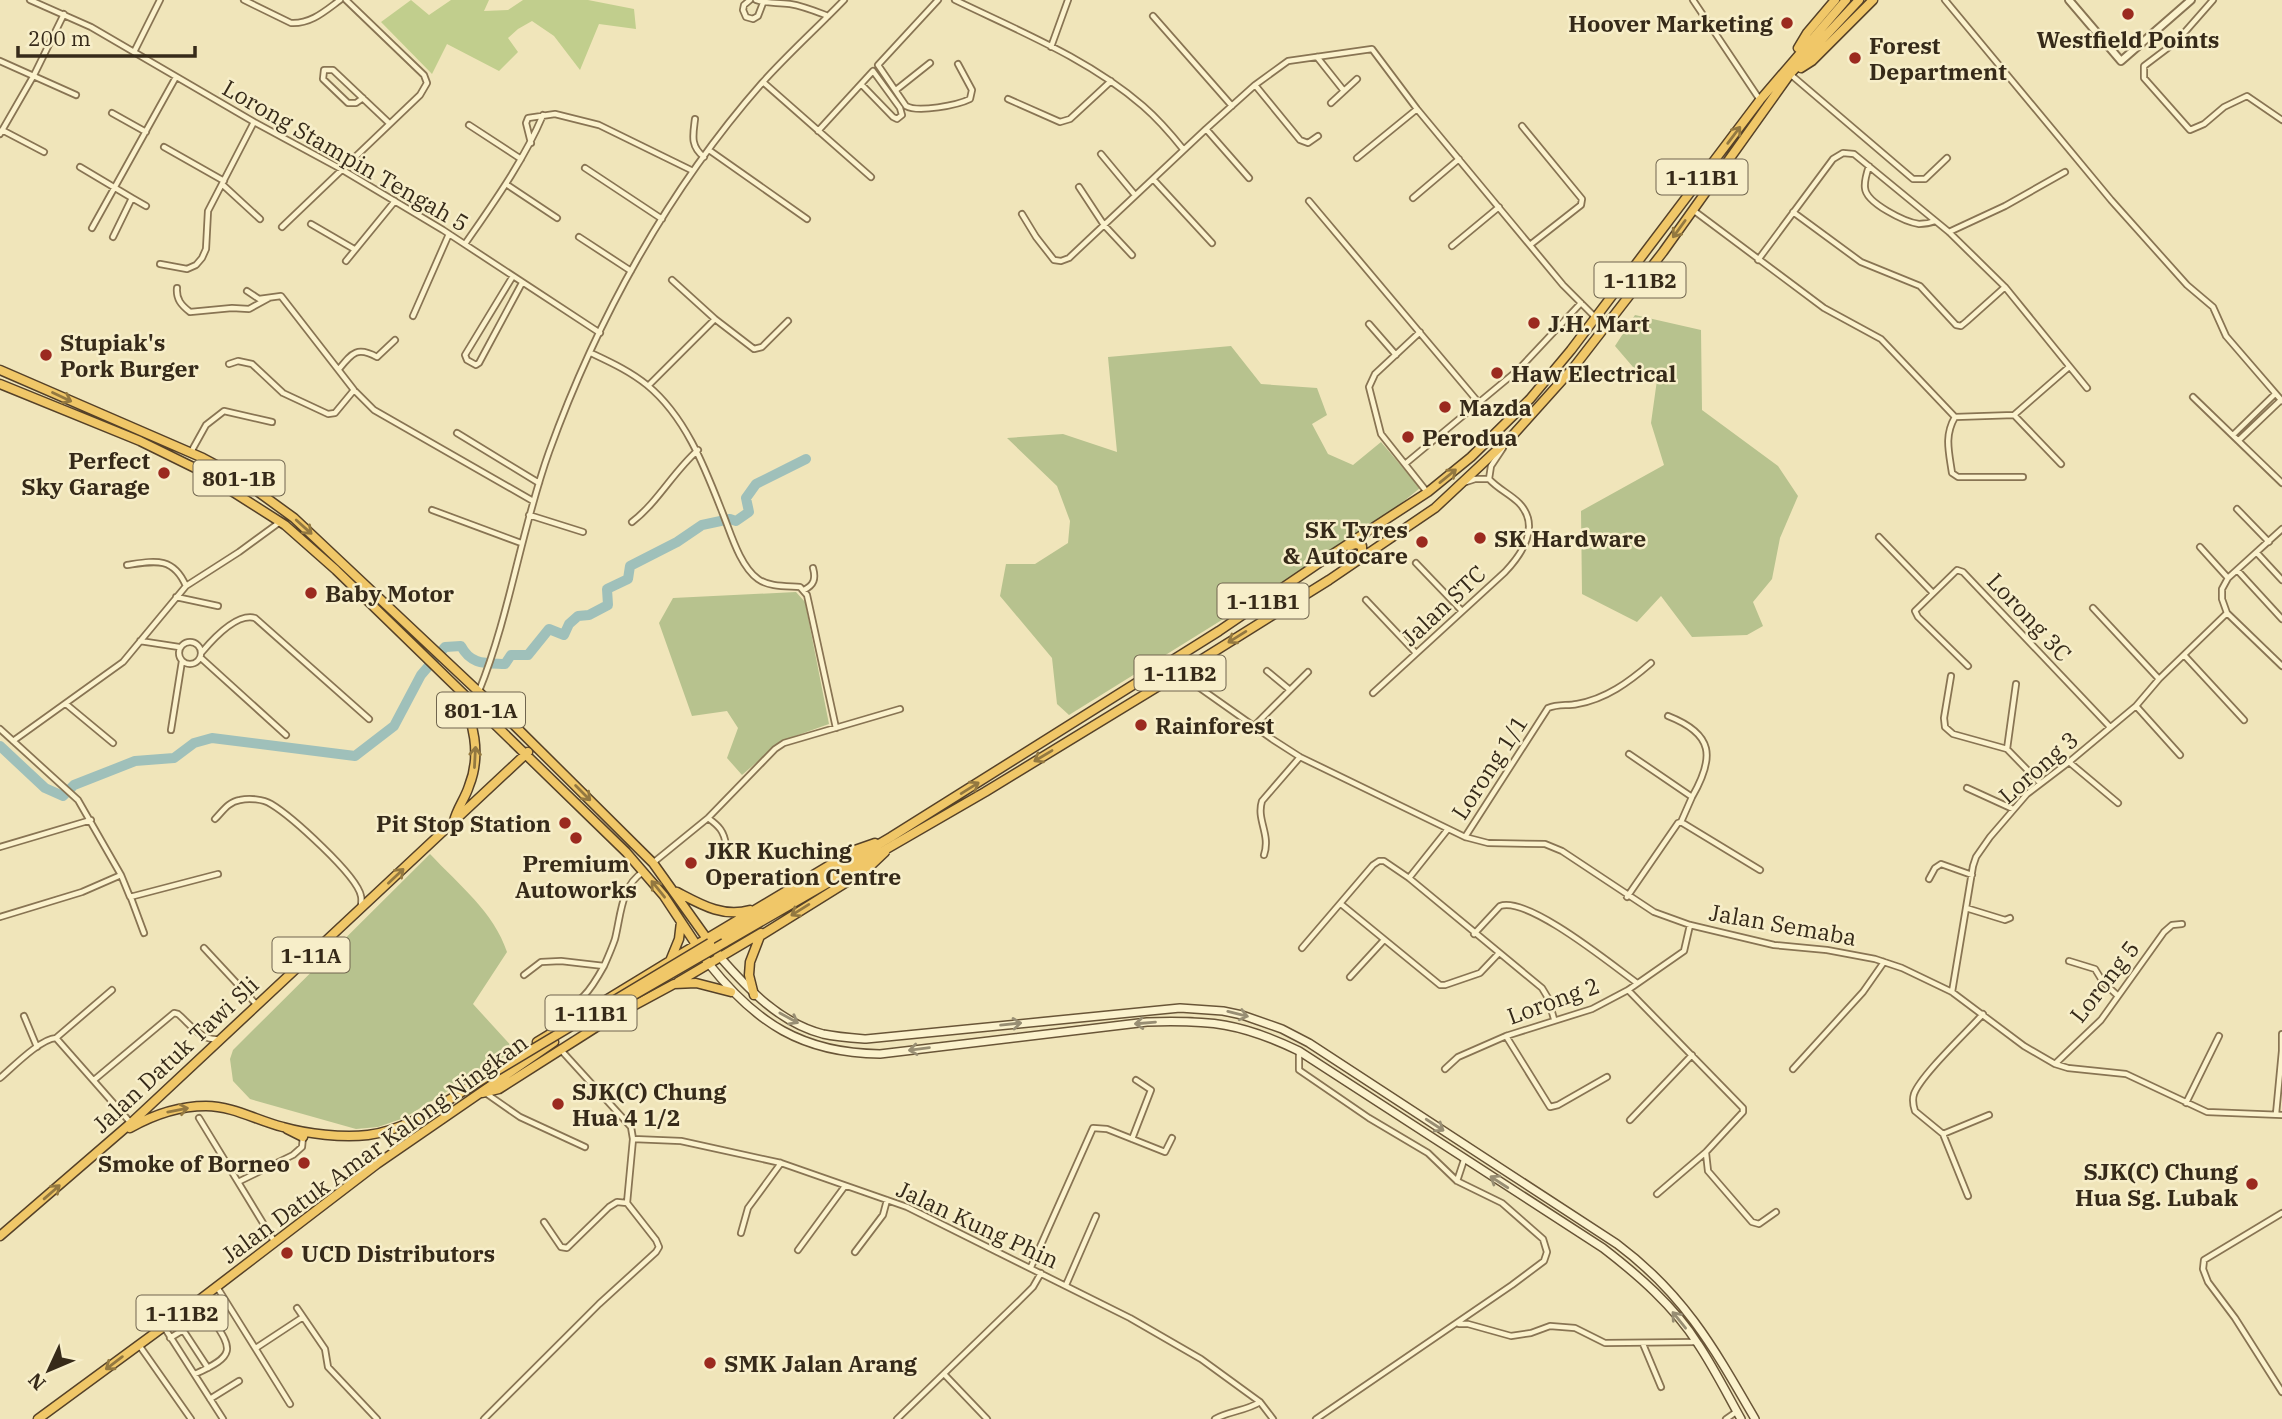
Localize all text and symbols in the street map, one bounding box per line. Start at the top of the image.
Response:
marker: Westfield Points [2120,6,2136,22]
place label: Hoover Marketing [1568,8,1774,38]
scale bar [18,14,194,58]
marker: Hoover Marketing [1779,15,1795,31]
text: 200 m [28,24,91,52]
place label: Westfield Points [2037,24,2219,54]
place label: Forest Department [1869,30,2007,86]
marker: Forest Department [1847,50,1863,66]
street label: Lorong Stampin Tengah 5 [218,72,474,238]
one-way arrow [1726,126,1741,145]
road number: 1-11B1 [1656,160,1748,194]
one-way arrow [1672,219,1686,238]
road number: 1-11B2 [1594,262,1686,298]
place label: J.H. Mart [1548,308,1650,338]
marker: J.H. Mart [1526,315,1542,331]
place label: Stupiak's Pork Burger [60,327,199,383]
marker: Stupiak's Pork Burger [38,347,54,363]
place label: Haw Electrical [1511,358,1676,388]
marker: Haw Electrical [1489,365,1505,381]
one-way arrow [51,391,73,404]
place label: Mazda [1459,392,1532,422]
marker: Mazda [1437,399,1453,415]
place label: Perodua [1422,422,1518,452]
marker: Perodua [1400,429,1416,445]
place label: Perfect Sky Garage [21,445,150,501]
road number: 801-1B [194,461,284,496]
marker: Perfect Sky Garage [156,465,172,481]
one-way arrow [1438,469,1456,484]
place label: SK Tyres & Autocare [1283,514,1408,570]
one-way arrow [295,519,312,536]
place label: SK Hardware [1494,523,1646,553]
marker: SK Hardware [1472,530,1488,546]
marker: SK Tyres & Autocare [1414,534,1430,550]
street label: Jalan STC [1394,558,1492,652]
street label: Lorong 3C [1981,566,2079,668]
place label: Baby Motor [325,578,455,608]
road number: 1-11B1 [1218,584,1308,618]
marker: Baby Motor [303,585,319,601]
one-way arrow [1228,631,1248,645]
road number: 1-11B2 [1134,656,1226,690]
road number: 801-1A [437,692,525,728]
street label: Lorong 1/1 [1444,709,1534,825]
place label: Rainforest [1155,710,1274,740]
marker: Rainforest [1133,717,1149,733]
street label: Lorong 3 [1992,724,2084,810]
one-way arrow [469,747,482,769]
one-way arrow [1033,749,1053,763]
one-way arrow [960,781,980,795]
one-way arrow [575,784,592,801]
place label: Pit Stop Station [376,808,551,838]
marker: Pit Stop Station [557,815,573,831]
marker: Premium Autoworks [568,830,584,846]
place label: JKR Kuching Operation Centre [705,835,901,891]
place label: Premium Autoworks [515,848,637,904]
marker: JKR Kuching Operation Centre [683,855,699,871]
one-way arrow [387,868,405,884]
one-way arrow [650,880,666,898]
street label: Jalan Semaba [1707,896,1859,952]
one-way arrow [791,904,811,918]
street label: Lorong 5 [2063,934,2145,1028]
road number: 1-11A [272,937,350,972]
street label: Jalan Datuk Tawi Sli [86,969,264,1139]
street label: Lorong 2 [1503,969,1603,1031]
road number: 1-11B1 [546,996,636,1030]
one-way arrow [1226,1008,1248,1021]
one-way arrow [778,1011,798,1025]
one-way arrow [1000,1017,1022,1030]
one-way arrow [1134,1017,1157,1030]
street label: Jalan Datuk Amar Kalong Ningkan [215,1027,533,1269]
one-way arrow [909,1043,931,1056]
place label: SJK(C) Chung Hua 4 1/2 [572,1076,727,1132]
marker: SJK(C) Chung Hua 4 1/2 [550,1096,566,1112]
one-way arrow [166,1103,189,1117]
one-way arrow [1424,1118,1444,1132]
place label: Smoke of Borneo [98,1148,290,1178]
marker: Smoke of Borneo [296,1155,312,1171]
place label: SJK(C) Chung Hua Sg. Lubak [2075,1156,2239,1212]
street label: Jalan Kung Phin [892,1173,1064,1275]
one-way arrow [1490,1175,1510,1189]
marker: SJK(C) Chung Hua Sg. Lubak [2244,1176,2260,1192]
one-way arrow [42,1184,60,1200]
place label: UCD Distributors [301,1238,495,1268]
marker: UCD Distributors [279,1245,295,1261]
road number: 1-11B2 [136,1296,228,1330]
one-way arrow [1672,1311,1687,1329]
north arrow [14,1335,84,1405]
place label: SMK Jalan Arang [724,1348,918,1378]
marker: SMK Jalan Arang [702,1355,718,1371]
one-way arrow [105,1356,124,1370]
text: N [23,1368,51,1396]

